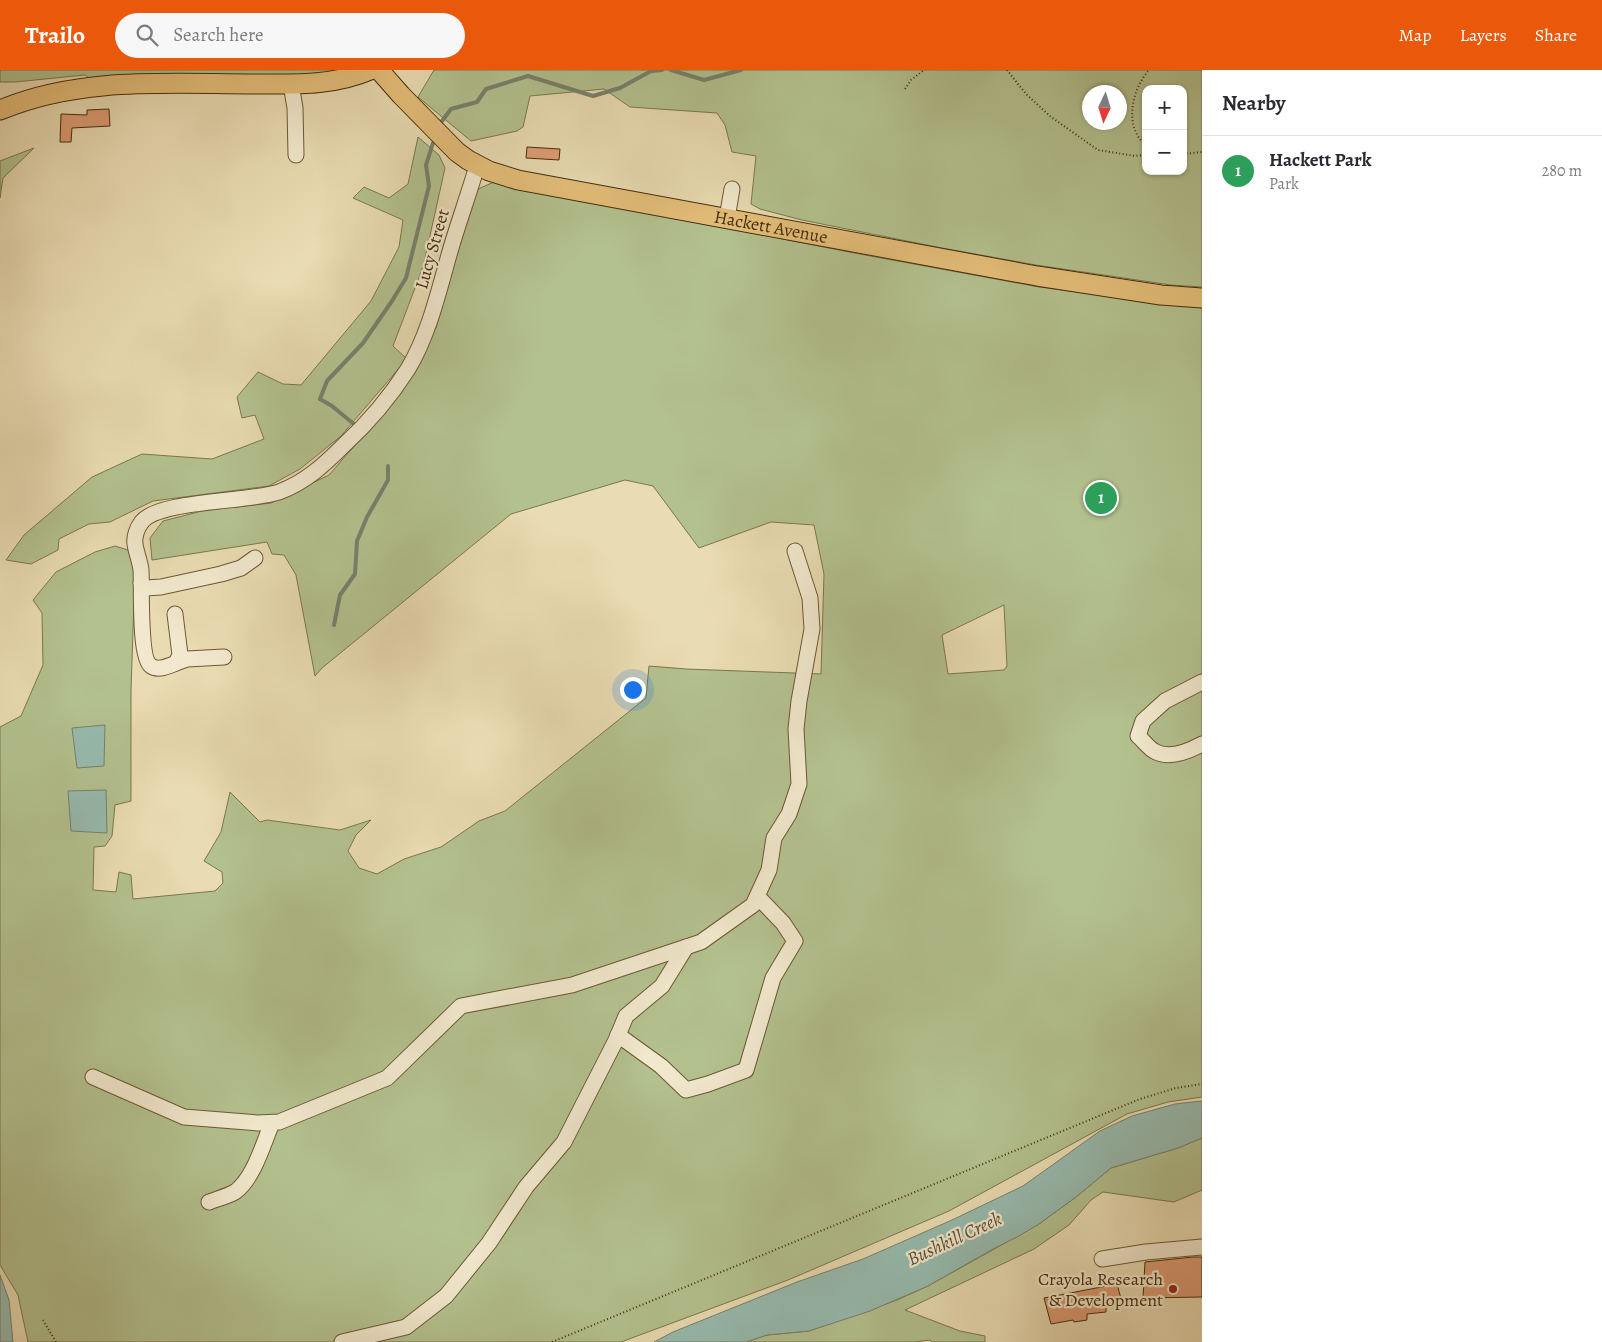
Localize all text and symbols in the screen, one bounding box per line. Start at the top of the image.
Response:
search box [115,13,465,58]
text: Trailo [25,19,85,51]
icon: search [133,21,161,49]
text: Search here [173,22,264,48]
text: Map [1399,23,1432,47]
text: Layers [1460,23,1507,47]
text: Share [1535,23,1577,47]
north arrow [1082,85,1127,130]
map controls [1142,85,1187,175]
button: + [1142,85,1187,130]
text: Nearby [1222,89,1285,117]
button: − [1142,130,1187,175]
text: Hackett Park [1269,147,1372,173]
text: 1 [1235,160,1241,182]
text: 280 m [1542,160,1582,182]
text: Park [1269,173,1299,195]
street label: Hackett Avenue [712,205,830,249]
street label: Lucy Street [409,206,455,292]
pin: 1 [1085,479,1117,517]
your location [620,677,646,703]
water label: Bushkill Creek [903,1206,1006,1272]
place label: Crayola Research & Development [1038,1267,1163,1312]
marker: Crayola Research & Development [1167,1283,1179,1295]

